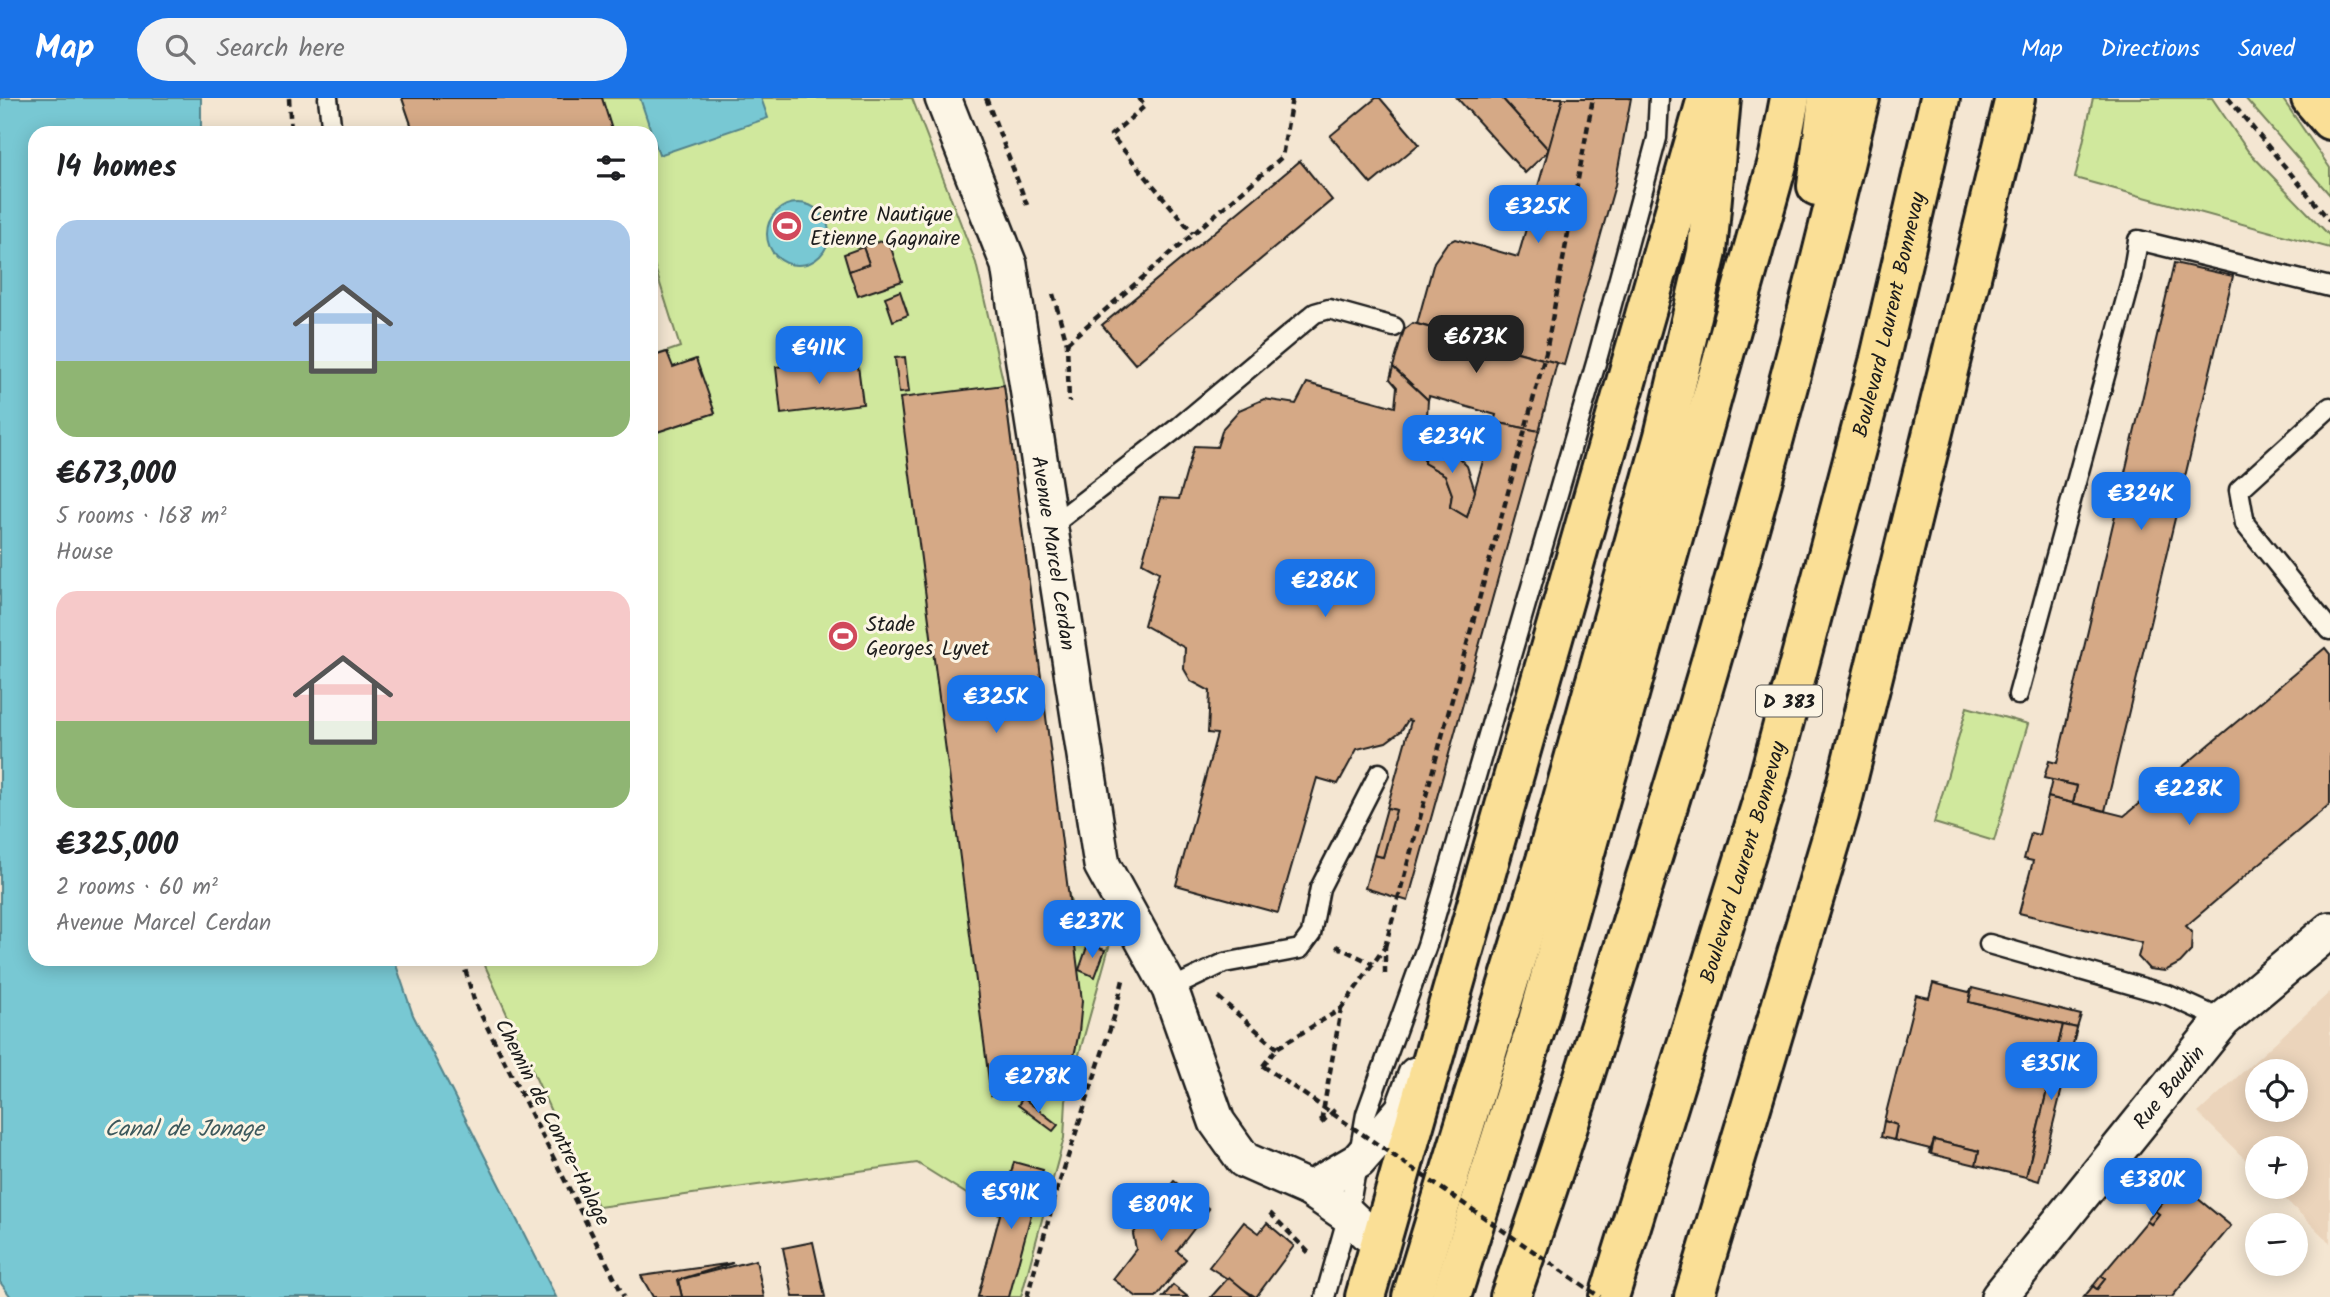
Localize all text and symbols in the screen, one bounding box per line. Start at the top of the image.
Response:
search box [137,18,627,81]
text: Map [35,23,95,76]
text: Search here [217,28,345,70]
icon: search [161,30,199,68]
text: Map [2021,30,2063,69]
text: Directions [2101,30,2200,69]
text: Saved [2238,30,2295,69]
text: 14 homes [56,144,177,192]
icon: filters [592,149,630,187]
pin: €325K [1489,186,1587,245]
street label: Boulevard Laurent Bonnevay [1845,189,1936,441]
text: €325K [1505,190,1571,226]
place label: Centre Nautique Etienne Gagnaire [810,199,961,256]
sports icon: Centre Nautique Etienne Gagnaire [770,209,804,243]
icon: home [280,266,406,392]
pin: €673K [1427,316,1525,375]
text: €673K [1444,320,1508,356]
pin: €411K [770,327,868,386]
text: €411K [792,331,846,367]
pin: €234K [1403,416,1501,475]
text: €234K [1419,420,1485,456]
text: €673,000 [56,451,176,499]
street label: Avenue Marcel Cerdan [1021,454,1084,653]
pin: €324K [2092,472,2190,532]
text: €324K [2108,477,2174,513]
text: 5 rooms · 168 m² [56,499,227,535]
text: House [56,535,113,571]
pin: €286K [1276,560,1374,619]
text: €286K [1291,564,1359,600]
place label: Stade Georges Lyvet [866,609,990,666]
sports icon: Stade Georges Lyvet [826,619,860,653]
icon: home [280,637,406,763]
pin: €325K [947,676,1045,735]
text: €325K [963,680,1029,716]
road number: D 383 [1756,686,1822,716]
street label: Boulevard Laurent Bonnevay [1692,738,1796,988]
pin: €228K [2140,768,2238,827]
text: €228K [2155,772,2223,808]
text: €325,000 [56,822,178,870]
text: 2 rooms · 60 m² [56,870,218,906]
pin: €237K [1043,900,1141,960]
text: €237K [1059,905,1125,941]
text: Avenue Marcel Cerdan [56,906,271,942]
street label: Chemin de Contre-Halage [485,1013,619,1233]
street label: Rue Baudin [2126,1039,2214,1137]
pin: €351K [2002,1042,2100,1102]
text: €351K [2021,1047,2081,1083]
pin: €278K [989,1056,1087,1115]
map controls [2245,1059,2308,1276]
button: locate [2245,1059,2308,1122]
text: €278K [1005,1060,1071,1096]
water label: Canal de Jonage [104,1112,266,1148]
button: + [2245,1136,2308,1199]
pin: €380K [2104,1158,2202,1218]
text: €380K [2120,1163,2186,1199]
pin: €591K [962,1172,1060,1231]
text: €591K [982,1176,1040,1212]
pin: €809K [1112,1184,1210,1243]
text: €809K [1128,1188,1194,1224]
button: − [2245,1213,2308,1276]

